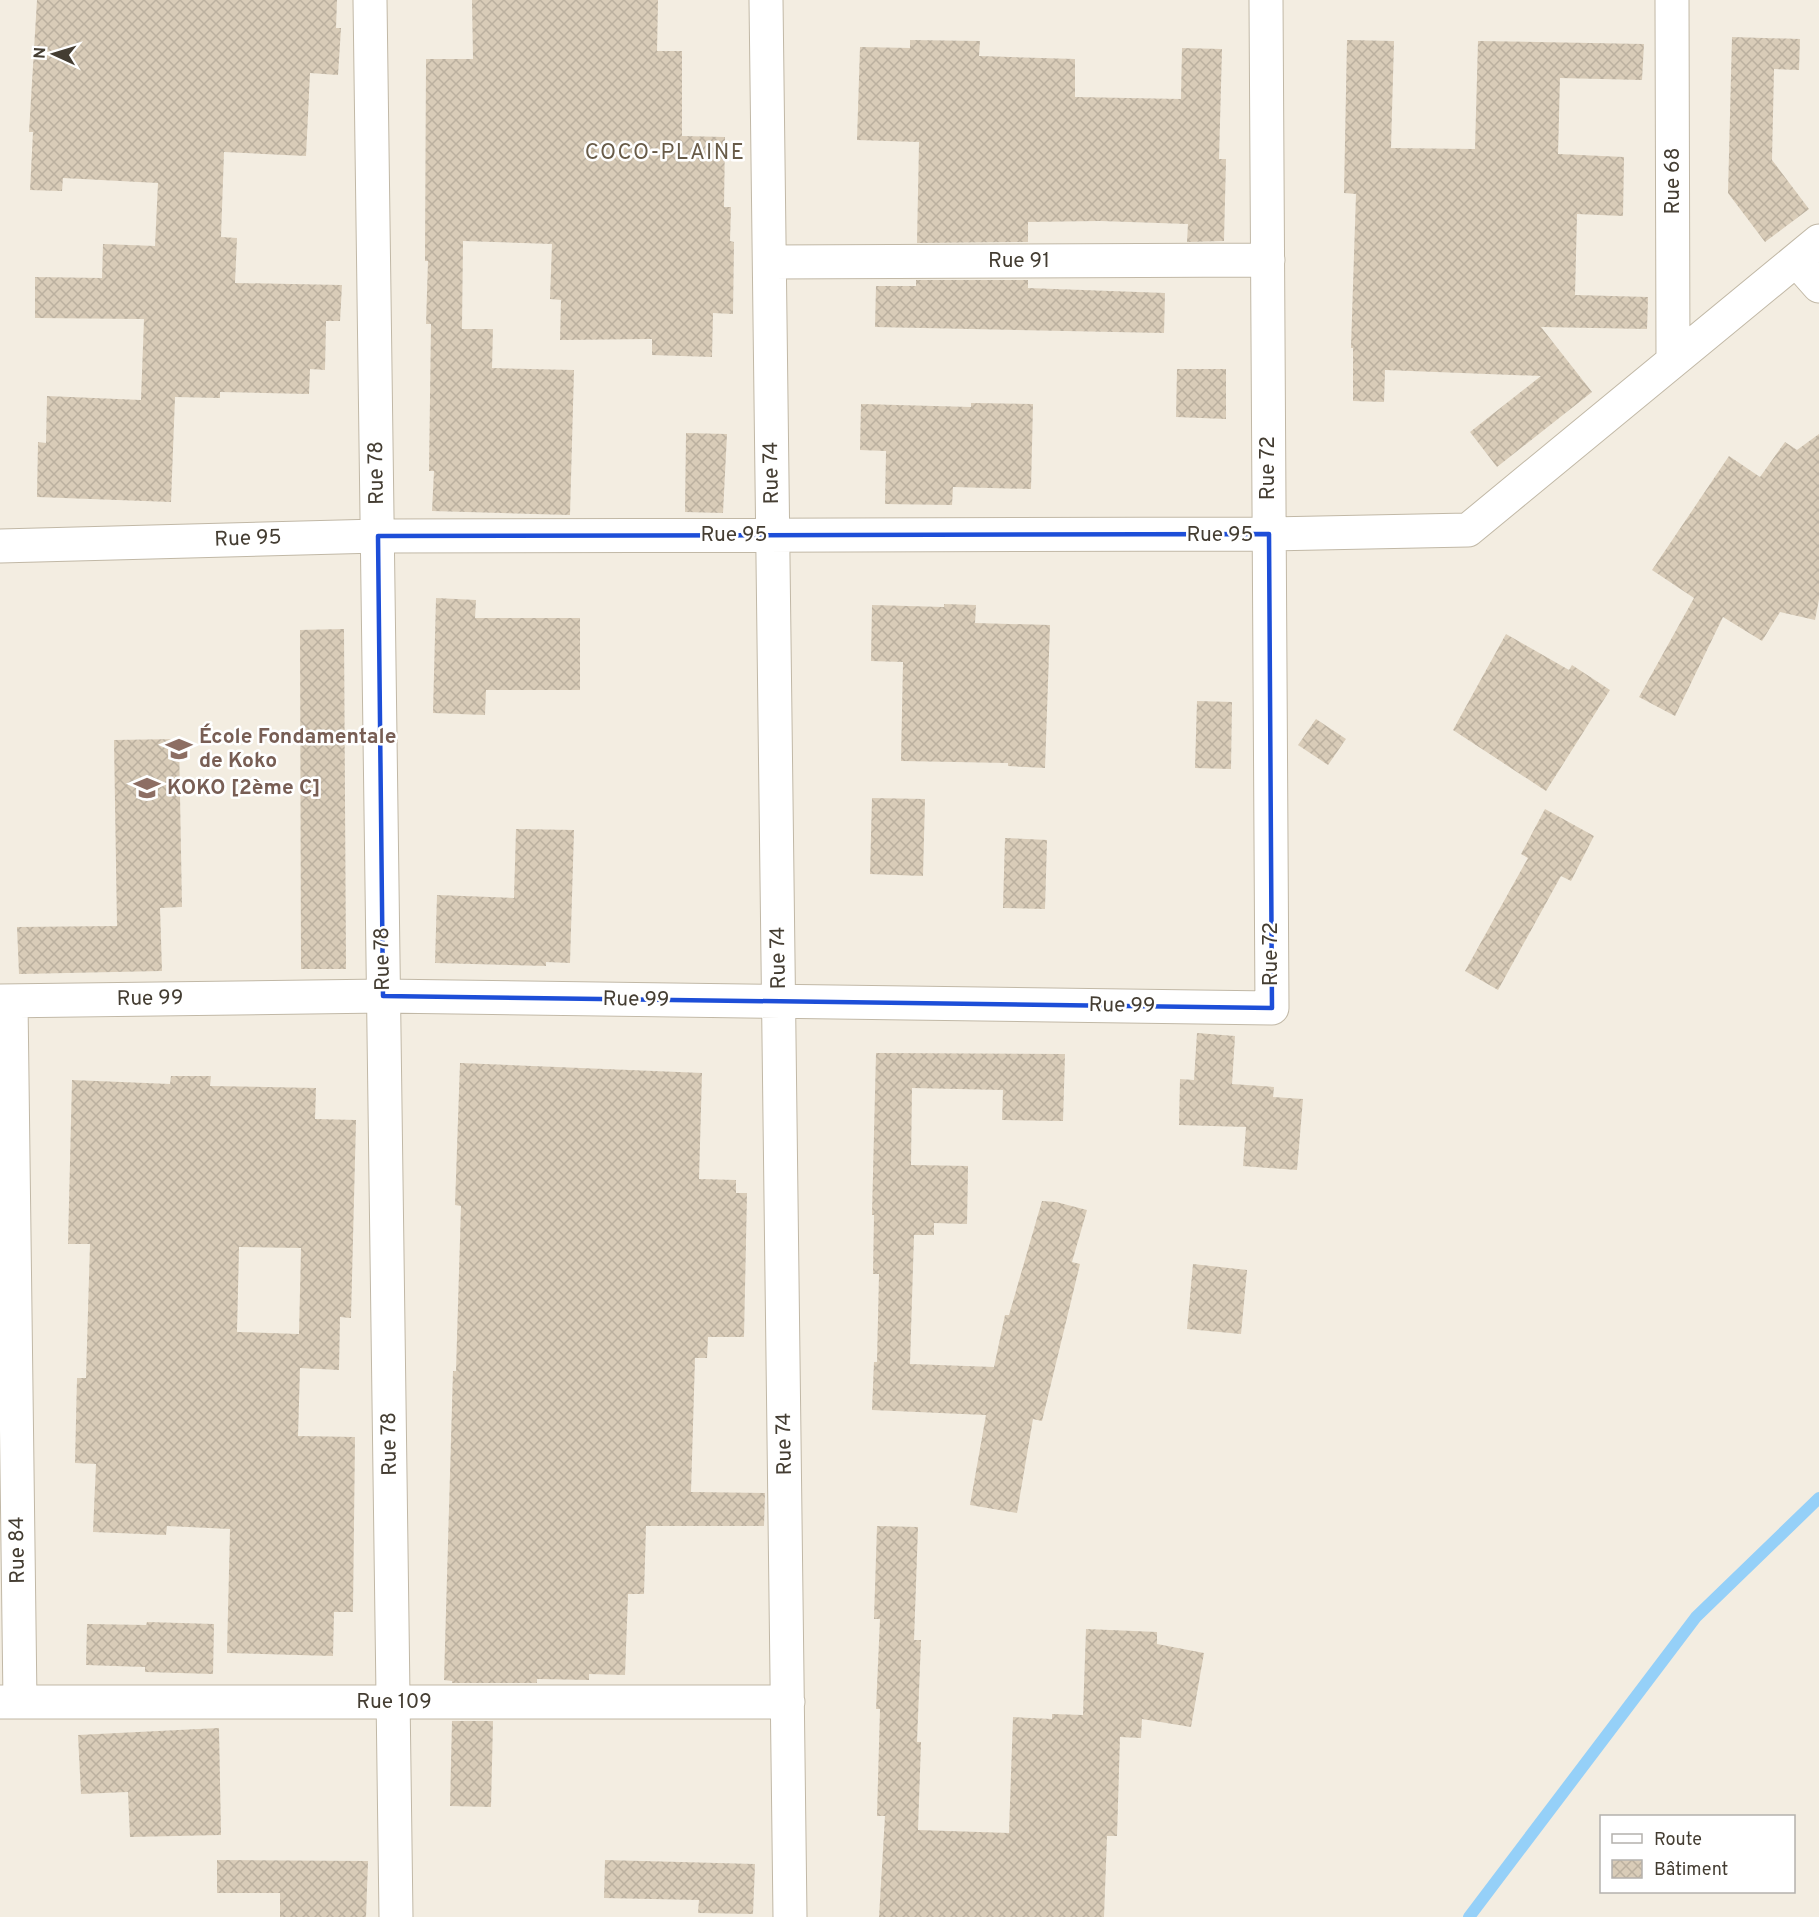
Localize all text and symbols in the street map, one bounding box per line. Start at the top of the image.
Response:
north arrow [24,24,84,84]
text: N [31,47,51,60]
district label: COCO-PLAINE [585,140,745,167]
street label: Rue 68 [1660,148,1687,214]
street label: Rue 91 [988,248,1050,275]
street label: Rue 72 [1255,436,1282,500]
street label: Rue 78 [363,441,391,505]
street label: Rue 74 [758,441,786,505]
street label: Rue 95 [700,522,768,549]
street label: Rue 95 [1186,522,1254,549]
street label: Rue 95 [214,524,282,554]
place label: École Fondamentale de Koko [199,723,396,775]
school or university icon: École Fondamentale de Koko [164,734,194,764]
school or university icon: KOKO [2ème C] [132,773,162,803]
place label: KOKO [2ème C] [167,775,321,802]
street label: Rue 72 [1258,922,1285,986]
street label: Rue 74 [765,926,793,990]
street label: Rue 78 [369,927,397,991]
street label: Rue 99 [116,985,184,1013]
street label: Rue 99 [602,986,670,1014]
street label: Rue 99 [1088,992,1156,1020]
street label: Rue 78 [376,1412,404,1476]
street label: Rue 74 [771,1412,799,1476]
street label: Rue 84 [4,1516,32,1584]
street label: Rue 109 [356,1689,432,1716]
legend [1600,1815,1795,1893]
text: Route [1654,1829,1702,1852]
text: Bâtiment [1654,1859,1728,1882]

